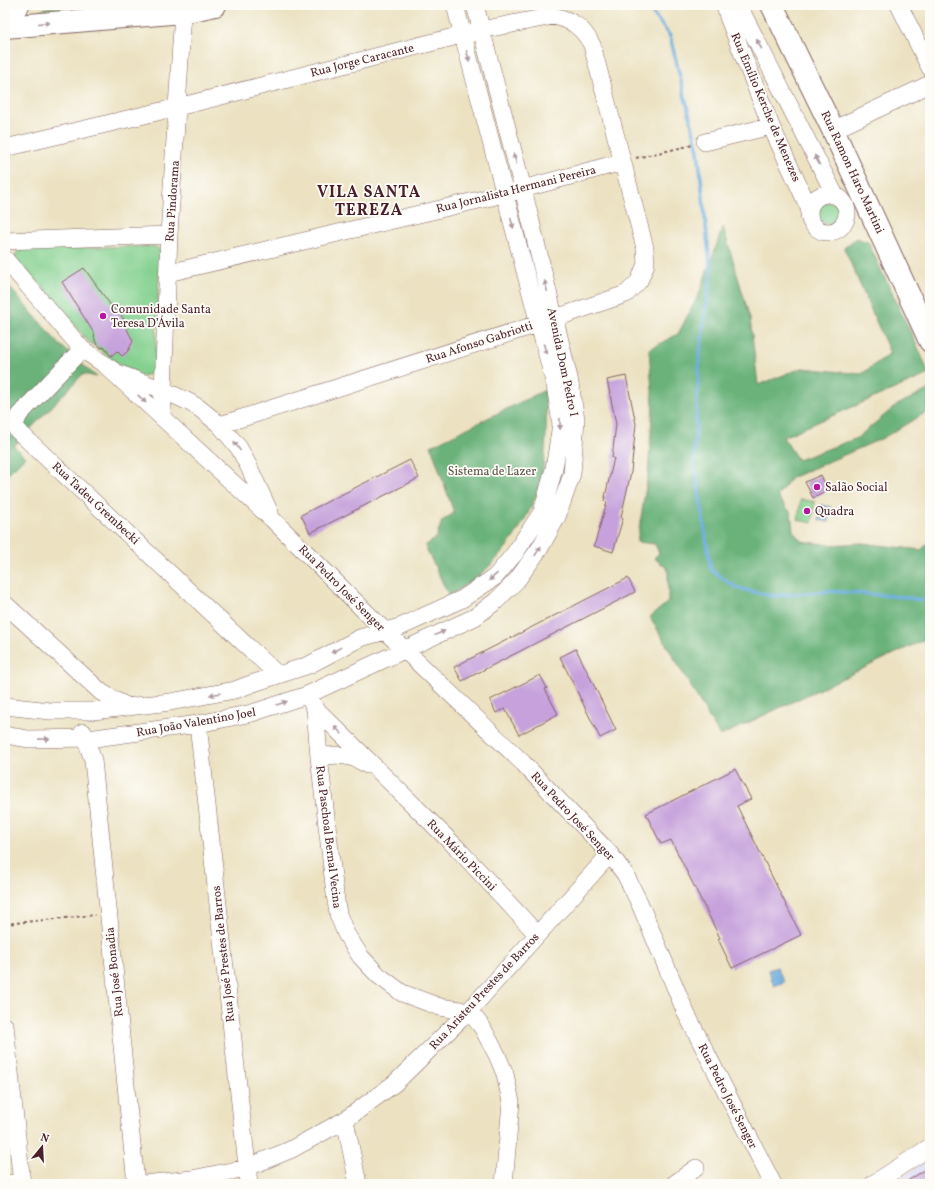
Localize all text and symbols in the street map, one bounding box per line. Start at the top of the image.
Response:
one-way arrow [38,20,50,27]
street label: Rua Emílio Kerche de Menezes [726,30,804,184]
one-way arrow [756,38,762,50]
street label: Rua Jorge Caracante [309,40,416,82]
one-way arrow [466,50,472,63]
street label: Rua Ramon Haro Martini [817,108,888,237]
one-way arrow [512,153,518,165]
one-way arrow [814,155,820,166]
street label: Rua Pindorama [162,160,184,242]
street label: Rua Jornalista Hermani Pereira [435,162,598,218]
district label: VILA SANTA TEREZA [317,182,421,222]
one-way arrow [509,217,515,229]
one-way arrow [543,279,549,292]
place label: Comunidade Santa Teresa D’Ávila [111,302,211,332]
street label: Avenida Dom Pedro I [543,306,581,418]
marker: Comunidade Santa Teresa D’Ávila [98,311,108,321]
street label: Rua Afonso Gabriotti [424,318,535,368]
one-way arrow [542,343,548,355]
one-way arrow [137,394,146,403]
one-way arrow [556,417,563,430]
one-way arrow [233,441,241,451]
street label: Rua Tadeu Grembecki [48,459,143,549]
park label: Sistema de Lazer [448,464,536,480]
place label: Salão Social [825,480,888,496]
marker: Salão Social [812,482,822,492]
place label: Quadra [815,504,854,520]
marker: Quadra [802,506,812,516]
street label: Rua Pedro José Senger [295,542,388,635]
one-way arrow [534,546,542,556]
one-way arrow [488,572,499,581]
one-way arrow [435,630,446,636]
one-way arrow [330,647,342,654]
one-way arrow [208,691,221,697]
one-way arrow [276,700,288,706]
street label: Rua João Valentino Joel [135,705,258,741]
one-way arrow [333,725,343,735]
one-way arrow [38,736,51,742]
street label: Rua Paschoal Bernal Vecina [311,765,345,910]
street label: Rua Pedro José Senger [527,769,618,865]
street label: Rua Mário Piccini [423,816,500,895]
street label: Rua José Prestes de Barros [209,885,239,1023]
street label: Rua José Bonadia [102,926,128,1018]
street label: Rua Aristeu Prestes de Barros [426,930,543,1054]
street label: Rua Pedro José Senger [694,1041,761,1152]
north arrow [22,1127,62,1167]
text: N [39,1131,51,1147]

